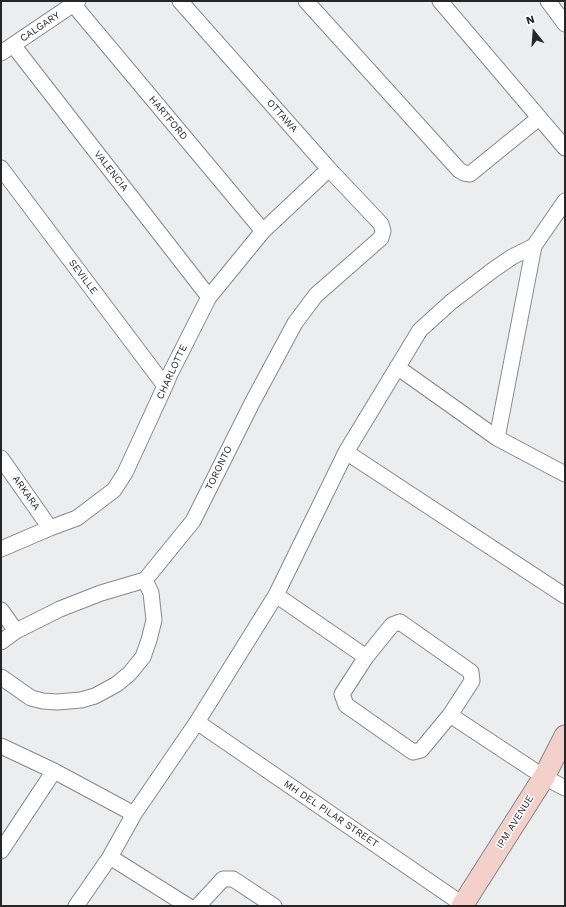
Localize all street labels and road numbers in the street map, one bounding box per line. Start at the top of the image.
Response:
street label: CALGARY [18,9,62,45]
street label: HARTFORD [146,94,190,142]
street label: OTTAWA [264,97,300,135]
street label: VALENCIA [91,148,131,194]
street label: SEVILLE [66,257,100,297]
street label: CHARLOTTE [154,343,190,401]
street label: TORONTO [203,444,235,492]
street label: ARKARA [10,473,42,513]
street label: MH DEL PILAR STREET [281,778,381,850]
street label: IPM AVENUE [494,793,536,851]

